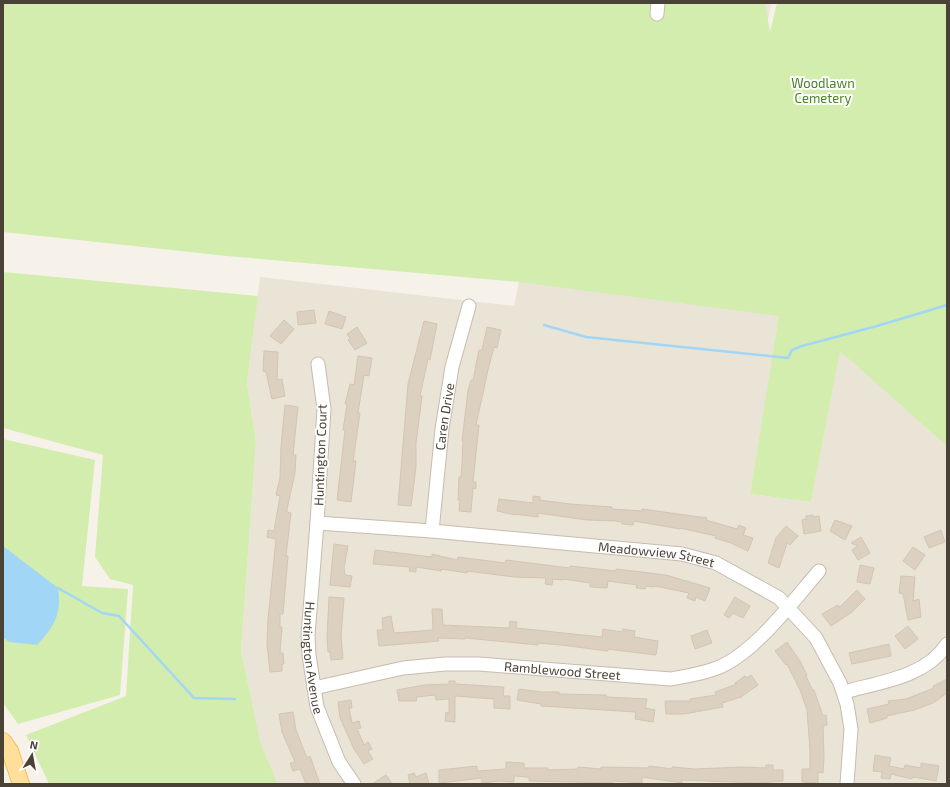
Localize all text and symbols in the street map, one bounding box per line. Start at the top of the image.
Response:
park label: Woodlawn Cemetery [791,75,855,106]
street label: Caren Drive [432,382,457,451]
street label: Huntington Court [310,404,330,506]
street label: Meadowview Street [597,538,716,570]
street label: Huntington Avenue [300,601,327,716]
street label: Ramblewood Street [503,658,621,683]
north arrow [12,735,52,775]
text: N [29,738,39,752]

